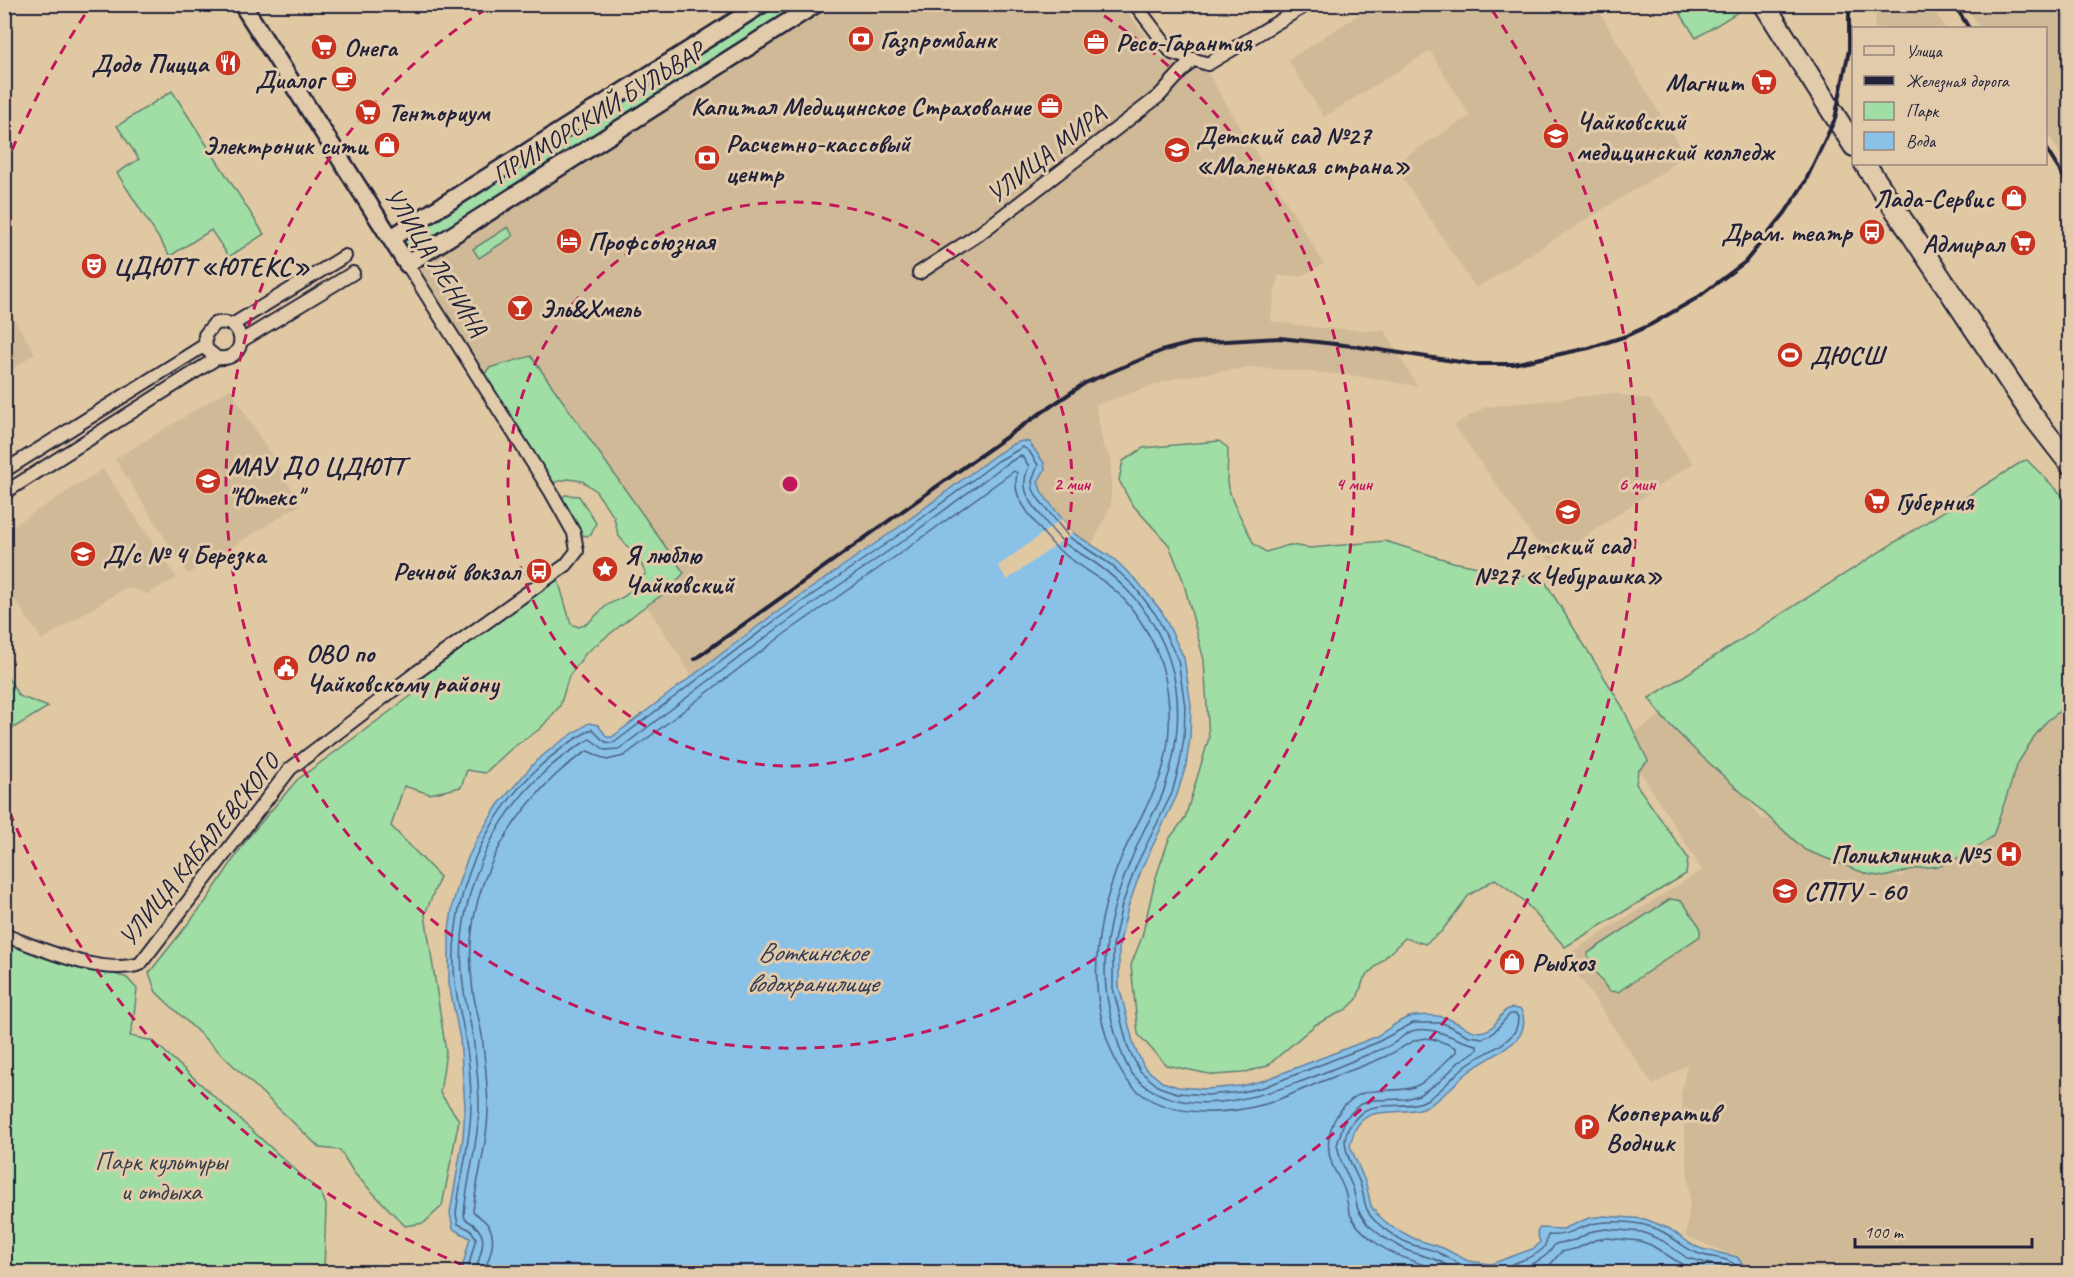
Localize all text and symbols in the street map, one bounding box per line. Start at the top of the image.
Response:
place label: Газпромбанк [880,23,998,56]
bank icon: Газпромбанк [846,24,876,54]
place label: Ресо-Гарантия [1116,26,1253,59]
office icon: Ресо-Гарантия [1081,27,1111,57]
legend [1852,27,2047,165]
place label: Онега [344,31,399,64]
supermarket icon: Онега [309,32,339,62]
street label: ПРИМОРСКИЙ БУЛЬВАР [486,33,713,192]
text: Улица [1906,40,1943,62]
place label: Додо Пицца [92,47,210,80]
restaurant icon: Додо Пицца [213,48,243,78]
place label: Диалог [255,63,328,96]
cafe icon: Диалог [329,64,359,94]
place label: Магнит [1665,66,1745,99]
supermarket icon: Магнит [1749,67,1779,97]
text: Железная дорога [1906,70,2010,93]
place label: Капитал Медицинское Страхование [691,90,1032,123]
office icon: Капитал Медицинское Страхование [1035,91,1065,121]
place label: Тенториум [388,96,491,129]
supermarket icon: Тенториум [353,97,383,127]
street label: УЛИЦА МИРА [980,97,1113,211]
text: Парк [1906,100,1940,122]
place label: Чайковский медицинский колледж [1576,105,1776,168]
place label: Детский сад №27 «Маленькая страна» [1196,119,1411,182]
school or university icon: Чайковский медицинский колледж [1541,121,1571,151]
place label: Расчетно-кассовый центр [726,127,912,190]
place label: Электроник сити [203,129,369,162]
shop icon: Электроник сити [372,130,402,160]
text: Вода [1906,130,1937,152]
school or university icon: Детский сад №27 «Маленькая страна» [1162,135,1192,165]
bank icon: Расчетно-кассовый центр [692,143,722,173]
street label: УЛИЦА ЛЕНИНА [377,181,495,343]
place label: Лада-Сервис [1873,182,1994,215]
shop icon: Лада-Сервис [1999,183,2029,213]
place label: Драм. театр [1721,216,1854,249]
bus stop icon: Драм. театр [1857,217,1887,247]
place label: Профсоюзная [588,225,716,258]
hotel icon: Профсоюзная [554,226,584,256]
place label: Адмирал [1922,227,2006,260]
supermarket icon: Адмирал [2008,228,2038,258]
place label: ЦДЮТТ «ЮТЕКС» [113,250,310,283]
theatre icon: ЦДЮТТ «ЮТЕКС» [79,251,109,281]
place label: Эль&Хмель [540,292,642,325]
bar icon: Эль&Хмель [505,293,535,323]
place label: ДЮСШ [1810,339,1888,372]
sports icon: ДЮСШ [1775,340,1805,370]
place label: МАУ ДО ЦДЮТТ "Ютекс" [228,450,411,513]
school or university icon: МАУ ДО ЦДЮТТ "Ютекс" [193,466,223,496]
text: 2 мин [1054,473,1091,495]
text: 4 мин [1336,473,1373,495]
text: 6 мин [1619,473,1656,495]
centre of rings [780,474,800,494]
place label: Губерния [1896,485,1975,518]
supermarket icon: Губерния [1862,486,1892,516]
school or university icon: Детский сад №27 «Чебурашка» [1553,497,1583,527]
place label: Детский сад №27 «Чебурашка» [1474,529,1663,592]
place label: Д/с № 4 Березка [103,538,268,571]
place label: Я люблю Чайковский [624,538,736,601]
school or university icon: Д/с № 4 Березка [68,539,98,569]
place icon: Я люблю Чайковский [590,554,620,584]
place label: Речной вокзал [393,555,522,588]
bus stop icon: Речной вокзал [524,556,554,586]
place label: ОВО по Чайковскому району [306,637,501,700]
public building icon: ОВО по Чайковскому району [271,653,301,683]
street label: УЛИЦА КАБАЛЕВСКОГО [111,745,289,953]
place label: Поликлиника №5 [1831,838,1993,871]
hospital icon: Поликлиника №5 [1994,839,2024,869]
place label: СПТУ - 60 [1804,875,1908,908]
school or university icon: СПТУ - 60 [1770,876,1800,906]
water label: Воткинское водохранилище [747,935,881,1000]
place label: Рыбхоз [1532,946,1596,979]
shop icon: Рыбхоз [1497,947,1527,977]
place label: Кооператив Водник [1606,1096,1725,1159]
parking icon: Кооператив Водник [1572,1112,1602,1142]
park label: Парк культуры и отдыха [95,1145,229,1208]
scale bar [1855,1211,2032,1249]
text: 100 m [1864,1221,1905,1243]

